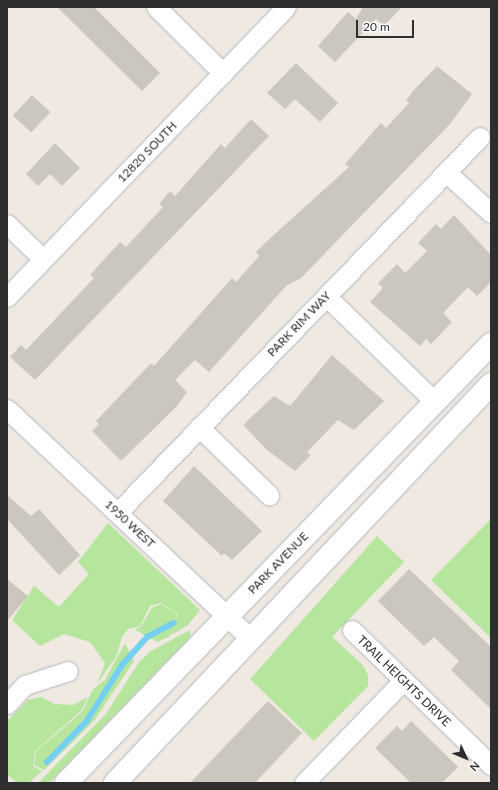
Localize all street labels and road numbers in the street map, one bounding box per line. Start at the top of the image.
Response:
street label: 12820 SOUTH [114,119,180,185]
street label: PARK RIM WAY [264,288,334,360]
street label: 1950 WEST [102,497,158,551]
street label: PARK AVENUE [245,529,311,597]
street label: TRAIL HEIGHTS DRIVE [354,633,454,729]

